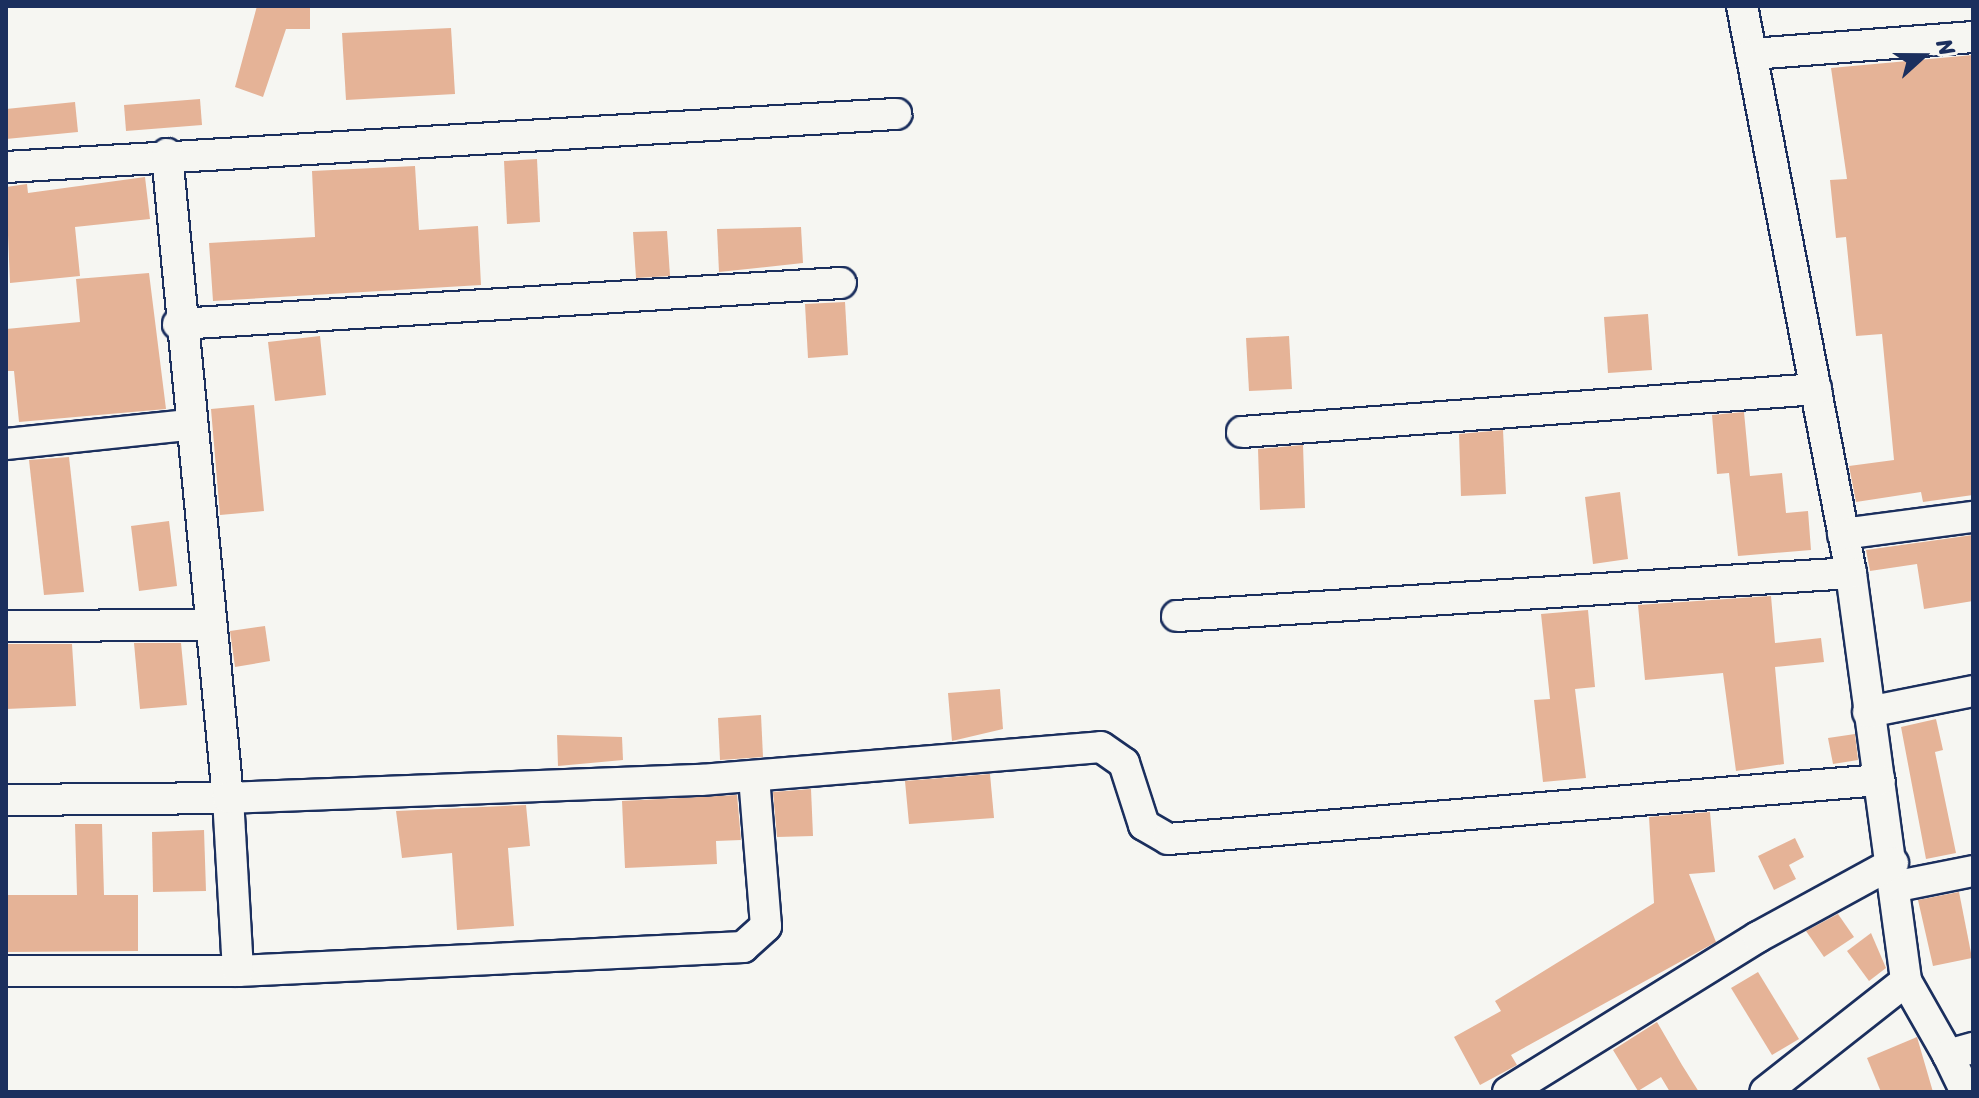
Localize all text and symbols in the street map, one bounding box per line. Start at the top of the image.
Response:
north arrow [1883,16,1963,96]
text: N [1925,33,1967,61]

